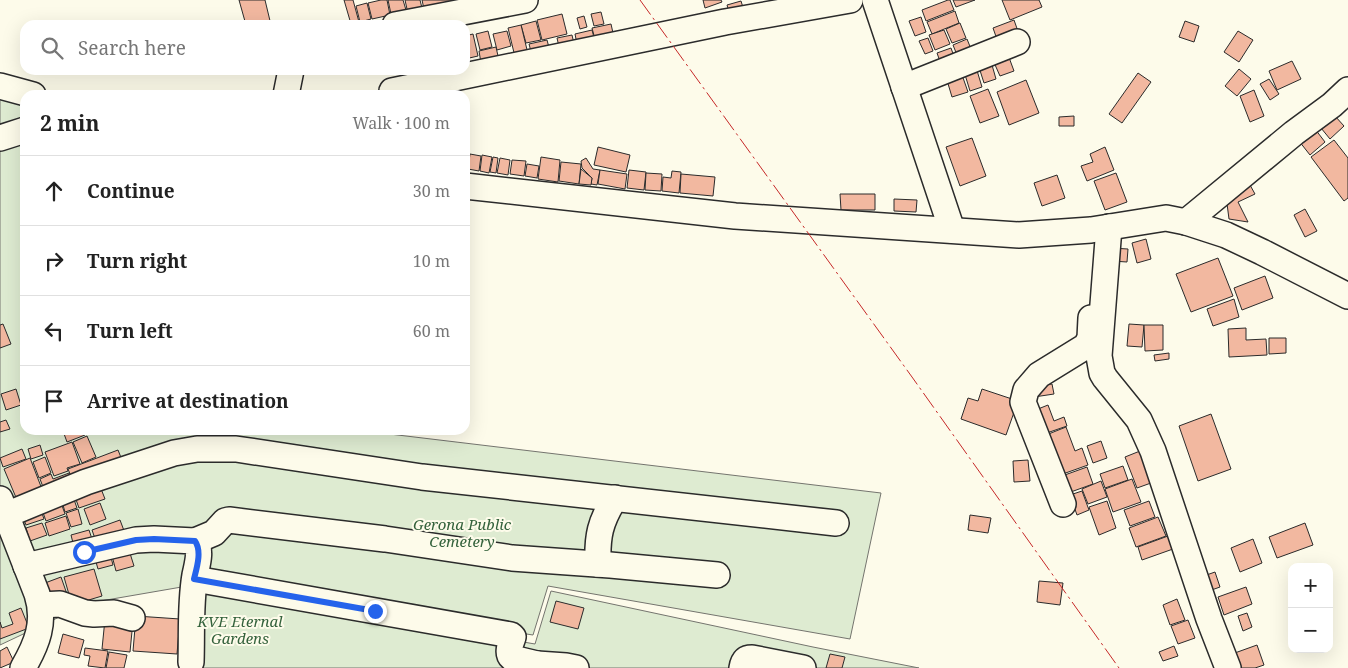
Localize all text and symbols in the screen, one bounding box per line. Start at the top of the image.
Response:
search box [20,20,470,75]
icon: search [38,34,66,62]
text: Search here [78,35,186,61]
text: 2 min [40,109,99,137]
text: Walk · 100 m [353,112,450,134]
icon: ahead [40,177,68,205]
text: Continue [87,178,175,204]
text: 30 m [413,180,450,202]
icon: right [40,247,68,275]
text: Turn right [87,248,187,274]
text: 10 m [413,250,450,272]
icon: left [40,317,68,345]
text: Turn left [87,318,173,344]
text: 60 m [413,320,450,342]
icon: arrive [40,387,68,415]
text: Arrive at destination [87,388,289,414]
park label: Gerona Public Cemetery [413,514,512,551]
route start [73,541,96,564]
map controls [1288,563,1333,653]
button: + [1288,563,1333,608]
route end [364,600,387,623]
button: − [1288,608,1333,653]
park label: KVE Eternal Gardens [196,611,283,648]

